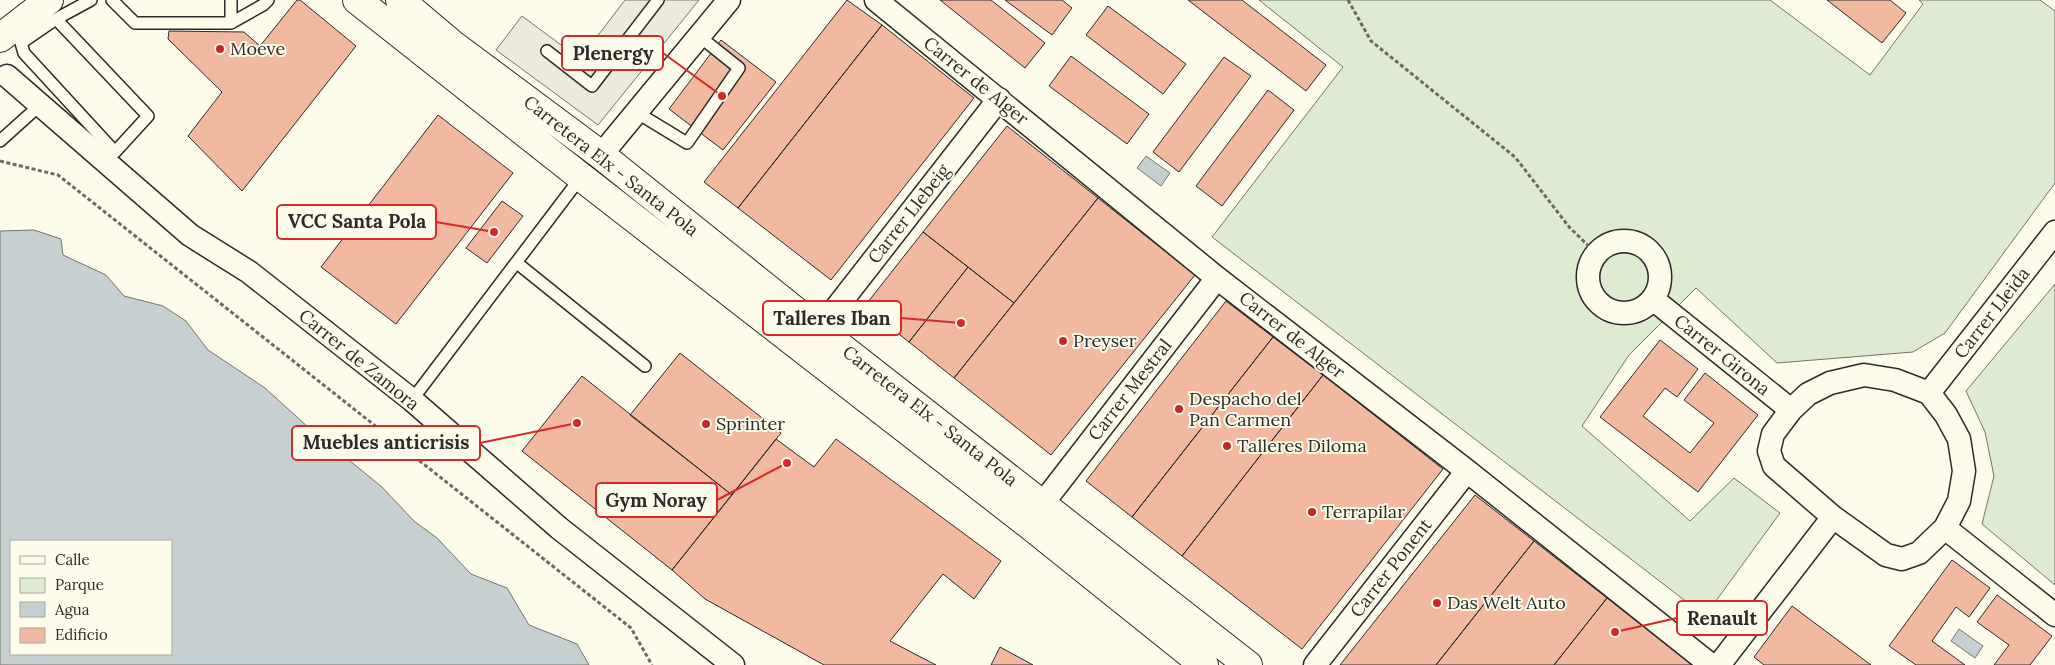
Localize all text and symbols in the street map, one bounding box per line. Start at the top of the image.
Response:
street label: Carrer de Alger [919,31,1034,130]
callout: Plenergy [562,36,663,70]
place label: Moeve [230,37,286,60]
text: Plenergy [572,41,654,65]
marker: Moeve [214,43,226,55]
street label: Carretera Elx - Santa Pola [519,90,703,241]
street label: Carrer Llebeig [863,159,955,268]
callout: VCC Santa Pola [277,205,436,239]
text: VCC Santa Pola [288,209,426,233]
street label: Carrer Lleida [1949,262,2034,363]
street label: Carrer de Alger [1235,286,1350,383]
callout: Talleres Iban [763,301,901,335]
street label: Carrer de Zamora [294,304,424,415]
text: Talleres Iban [773,306,891,330]
street label: Carrer Girona [1670,309,1775,400]
place label: Preyser [1073,329,1137,352]
street label: Carrer Mestral [1083,334,1177,445]
marker: Preyser [1057,335,1069,347]
street label: Carretera Elx - Santa Pola [838,340,1022,491]
place label: Despacho del Pan Carmen [1189,387,1302,431]
marker: Despacho del Pan Carmen [1173,403,1185,415]
place label: Sprinter [716,412,785,435]
marker: Sprinter [700,418,712,430]
callout: Muebles anticrisis [292,426,480,460]
text: Muebles anticrisis [302,430,470,454]
place label: Talleres Diloma [1237,434,1367,457]
marker: Talleres Diloma [1221,440,1233,452]
callout: Gym Noray [596,483,717,517]
text: Gym Noray [605,488,707,512]
place label: Terrapilar [1322,500,1405,523]
marker: Terrapilar [1306,506,1318,518]
street label: Carrer Ponent [1345,514,1436,622]
legend [10,540,172,655]
text: Calle [55,550,90,569]
text: Parque [55,575,104,594]
place label: Das Welt Auto [1447,591,1566,614]
marker: Das Welt Auto [1431,597,1443,609]
text: Agua [54,600,90,619]
callout: Renault [1677,601,1767,635]
text: Renault [1687,606,1758,630]
text: Edificio [55,625,108,644]

